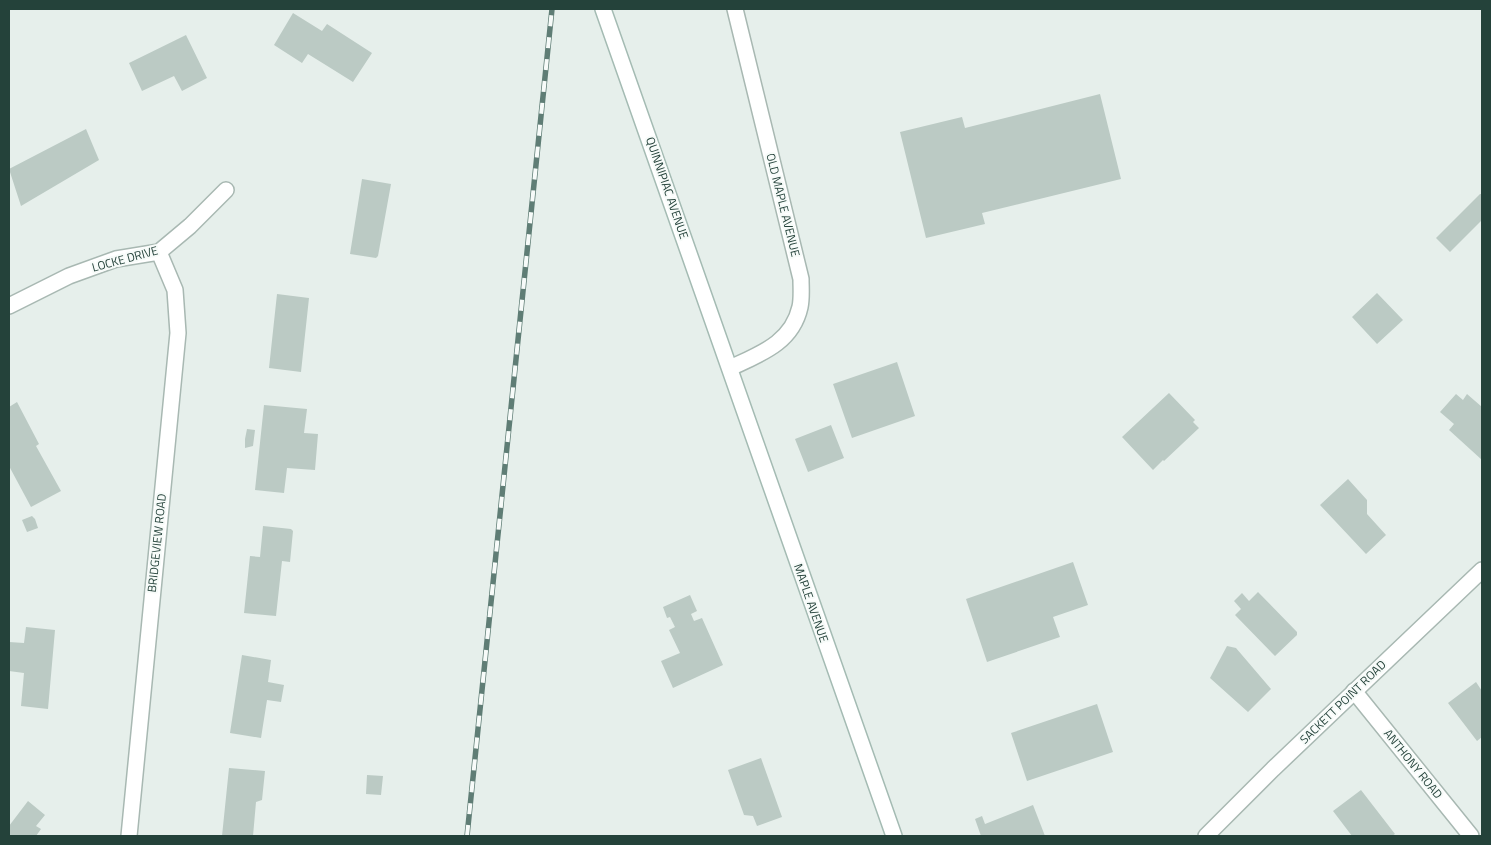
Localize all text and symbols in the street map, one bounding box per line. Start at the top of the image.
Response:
street label: QUINNIPIAC AVENUE [641,134,694,242]
street label: OLD MAPLE AVENUE [761,151,806,259]
street label: LOCKE DRIVE [90,240,160,276]
street label: BRIDGEVIEW ROAD [142,492,171,593]
street label: MAPLE AVENUE [789,561,834,645]
street label: SACKETT POINT ROAD [1295,655,1390,748]
street label: ANTHONY ROAD [1379,725,1448,803]

